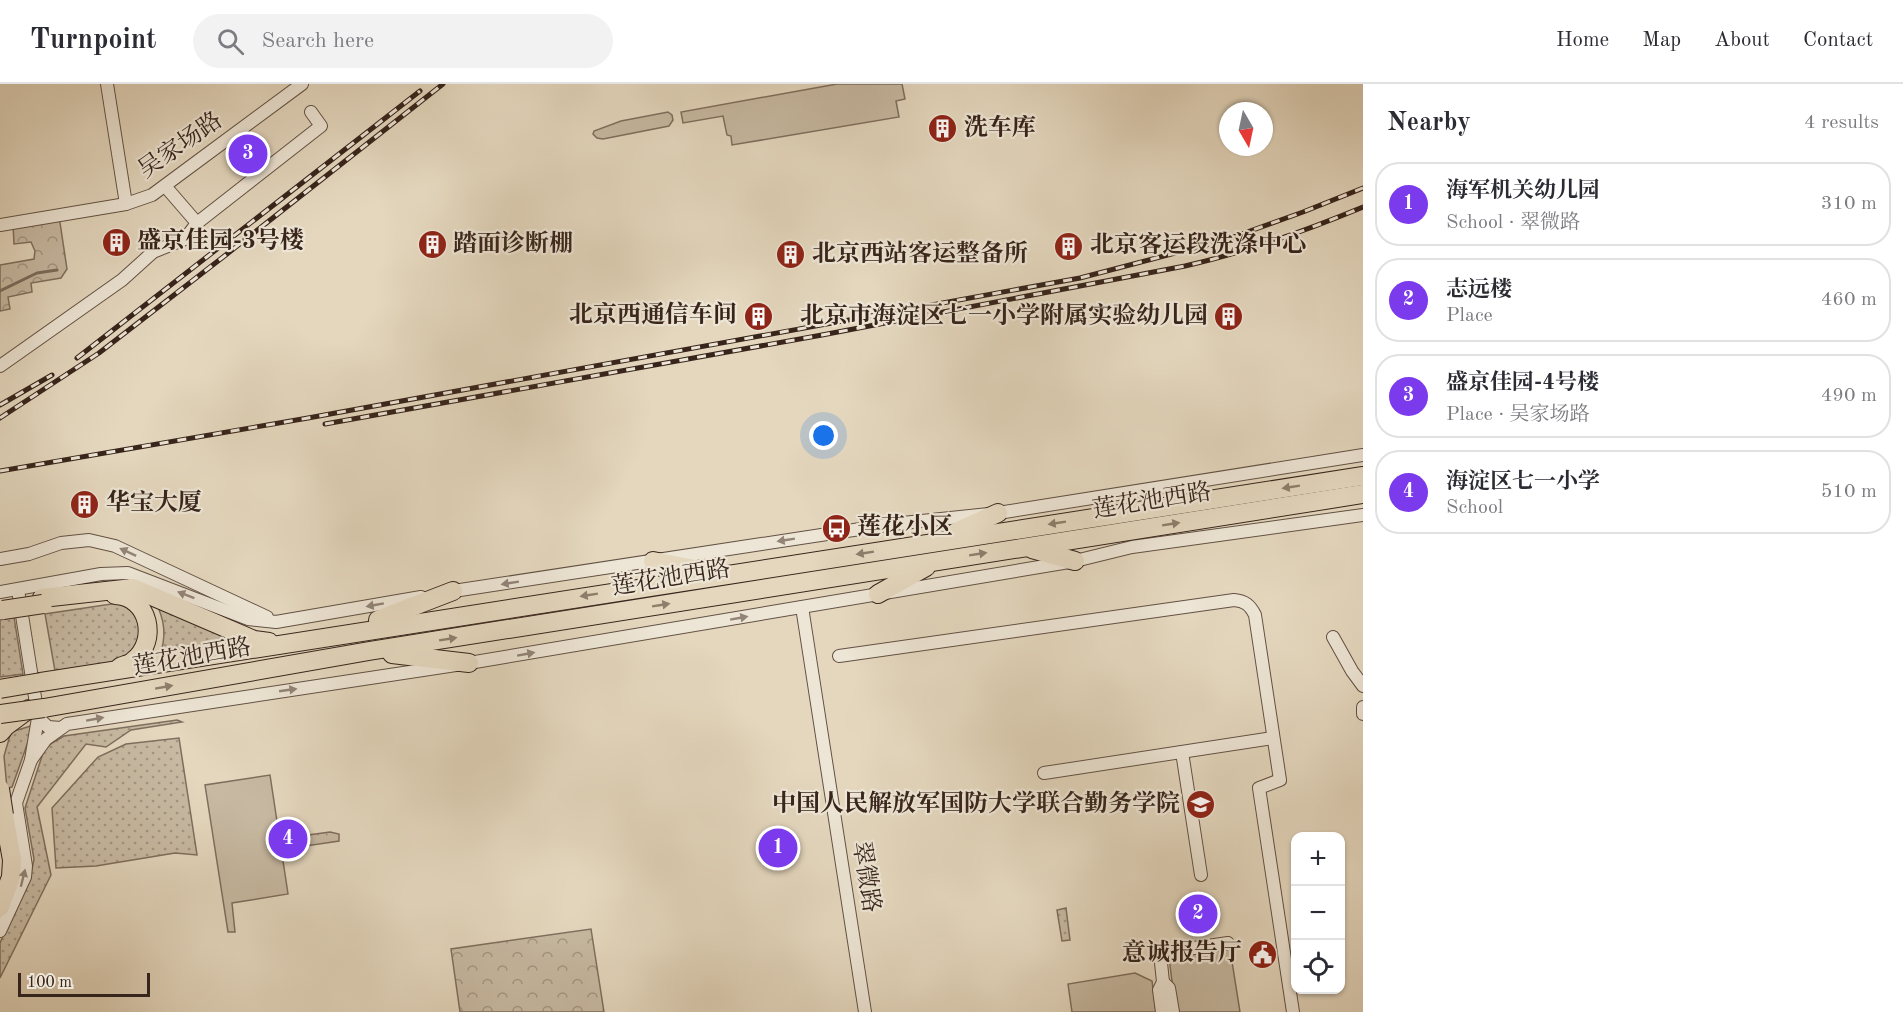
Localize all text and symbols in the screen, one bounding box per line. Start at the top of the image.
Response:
search box [193,14,613,68]
icon: search [214,25,247,58]
text: Turnpoint [30,27,157,55]
text: Search here [262,30,374,52]
text: Home [1556,30,1609,51]
text: Map [1642,30,1681,51]
text: About [1714,30,1770,51]
text: Contact [1803,30,1873,51]
north arrow [1219,102,1273,156]
street label: 吴家场路 [133,106,227,183]
text: Nearby [1387,110,1471,136]
building icon: 洗车库 [927,113,959,145]
text: 4 results [1804,113,1879,133]
place label: 洗车库 [964,114,1036,141]
pin: 3 [228,132,268,176]
text: 海军机关幼儿园 [1446,180,1600,202]
text: 1 [1403,194,1414,214]
text: 310 m [1821,194,1877,214]
text: School · 翠微路 [1446,213,1580,233]
building icon: 盛京佳园-3号楼 [100,226,132,258]
place label: 盛京佳园-3号楼 [137,227,304,254]
building icon: 踏面诊断棚 [416,229,448,261]
place label: 踏面诊断棚 [453,230,573,257]
building icon: 北京客运段洗涤中心 [1053,230,1085,262]
place label: 北京客运段洗涤中心 [1090,231,1306,258]
building icon: 北京西站客运整备所 [775,239,807,271]
place label: 北京西站客运整备所 [812,240,1028,267]
text: 志远楼 [1446,279,1512,301]
text: 2 [1403,290,1414,310]
text: 460 m [1821,290,1877,310]
building icon: 北京西通信车间 [742,300,774,332]
place label: 北京西通信车间 [569,301,737,328]
building icon: 北京市海淀区七一小学附属实验幼儿园 [1213,301,1245,333]
place label: 北京市海淀区七一小学附属实验幼儿园 [800,302,1208,329]
text: Place [1446,306,1493,326]
text: 盛京佳园-4号楼 [1446,372,1599,394]
text: 3 [1403,386,1414,406]
text: 490 m [1821,386,1877,406]
text: Place · 吴家场路 [1446,405,1590,425]
your location [809,421,838,450]
text: 海淀区七一小学 [1446,471,1600,493]
street label: 莲花池西路 [1090,478,1213,523]
one-way arrow [1282,482,1301,491]
text: 4 [1403,482,1414,502]
text: 510 m [1821,482,1877,502]
building icon: 华宝大厦 [69,488,101,520]
place label: 华宝大厦 [106,489,202,516]
text: School [1446,498,1503,518]
bus stop icon: 莲花小区 [820,512,852,544]
place label: 莲花小区 [857,513,953,540]
one-way arrow [1048,519,1067,528]
one-way arrow [1161,519,1180,528]
one-way arrow [776,536,795,545]
one-way arrow [119,548,136,557]
one-way arrow [855,548,874,557]
one-way arrow [969,549,988,558]
street label: 莲花池西路 [609,555,732,600]
one-way arrow [500,578,519,587]
one-way arrow [177,590,195,599]
one-way arrow [579,591,598,600]
one-way arrow [365,600,384,609]
one-way arrow [652,600,671,609]
one-way arrow [730,613,749,622]
street label: 莲花池西路 [130,633,253,680]
one-way arrow [438,634,457,643]
one-way arrow [517,649,536,658]
one-way arrow [154,682,173,691]
one-way arrow [279,686,298,695]
one-way arrow [86,715,105,724]
school or university icon: 中国人民解放军国防大学联合勤务学院 [1185,789,1217,821]
place label: 中国人民解放军国防大学联合勤务学院 [772,790,1180,817]
pin: 4 [268,816,308,861]
pin: 1 [758,826,798,870]
map controls [1291,832,1345,994]
button: + [1291,832,1345,886]
street label: 翠微路 [848,839,885,914]
one-way arrow [18,869,28,887]
button: − [1291,886,1345,940]
pin: 2 [1178,892,1218,936]
public building icon: 意诚报告厅 [1247,938,1279,970]
place label: 意诚报告厅 [1122,939,1242,966]
button: locate [1291,940,1345,994]
scale bar [18,970,150,998]
text: 100 m [27,975,72,991]

